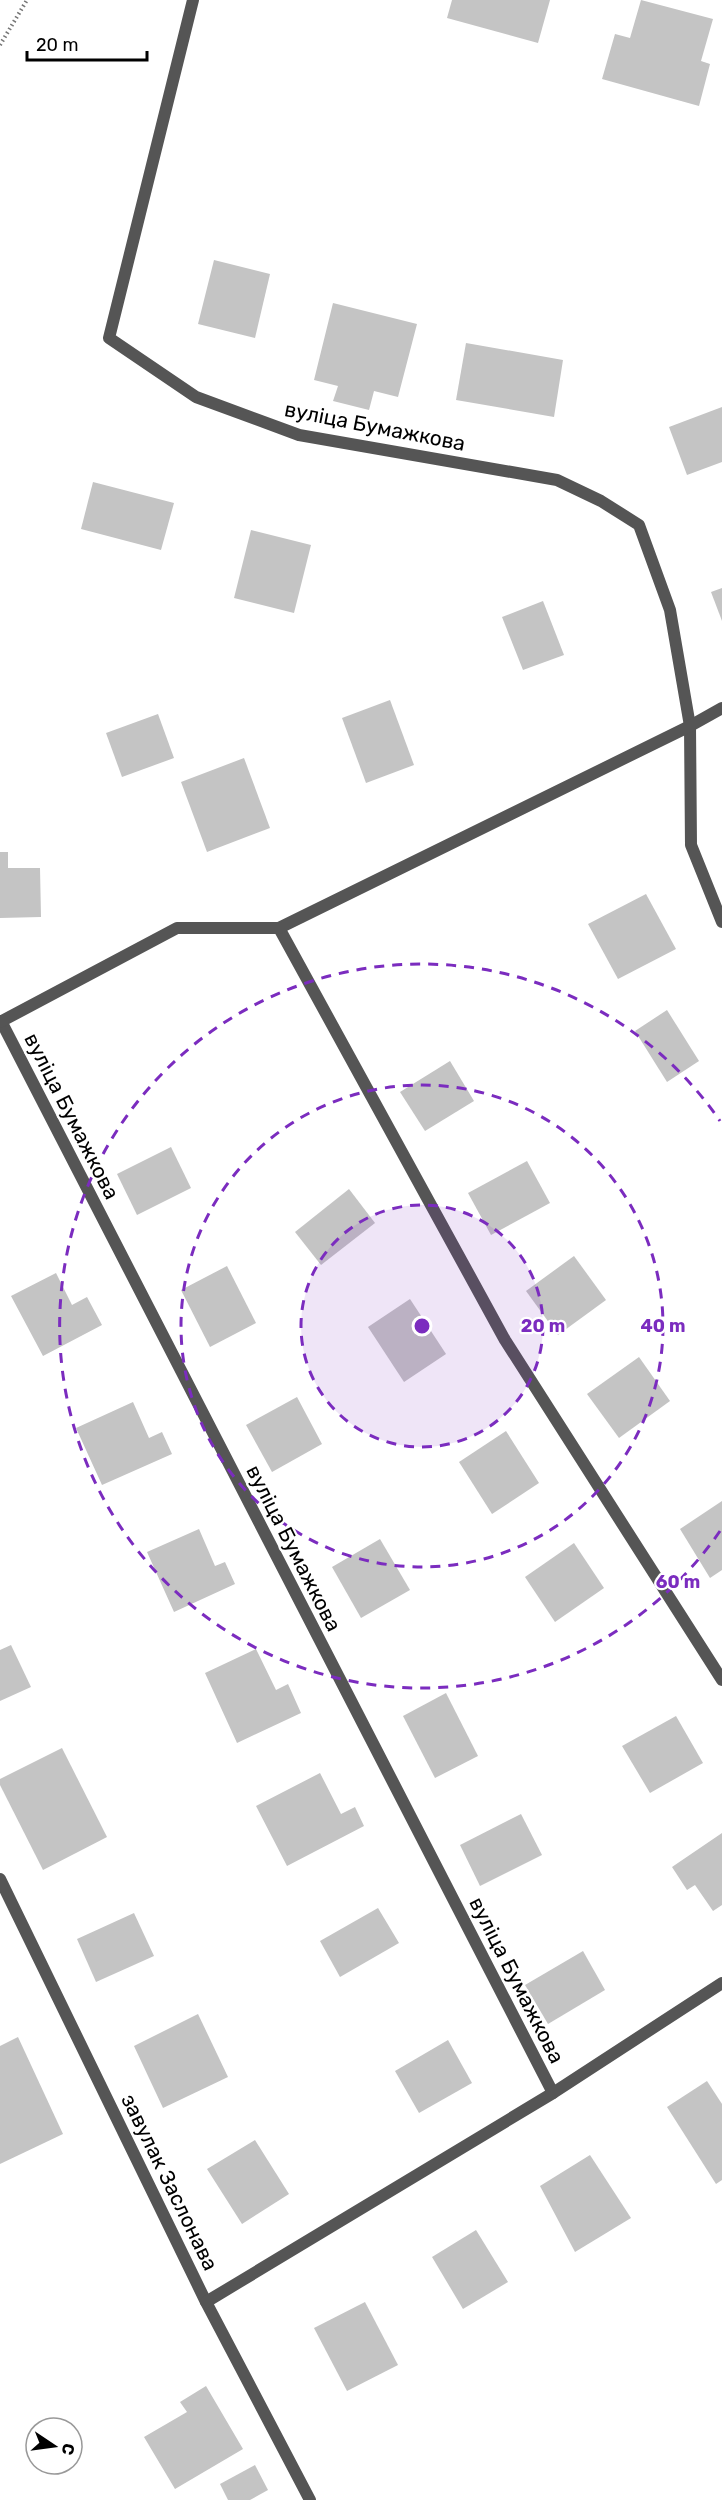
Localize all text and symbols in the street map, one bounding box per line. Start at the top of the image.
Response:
scale bar [27,24,147,62]
text: 20 m [36,34,78,56]
street label: вуліца Бумажкова [283,396,467,456]
street label: вуліца Бумажкова [19,1029,125,1203]
text: 20 m [521,1315,565,1337]
text: 40 m [641,1315,685,1337]
centre of rings [412,1316,432,1336]
street label: вуліца Бумажкова [241,1461,347,1635]
text: 60 m [656,1571,700,1593]
street label: вуліца Бумажкова [464,1893,570,2067]
street label: завулак Заслонава [116,2090,224,2274]
north arrow [24,2416,84,2476]
text: С [58,2442,79,2457]

